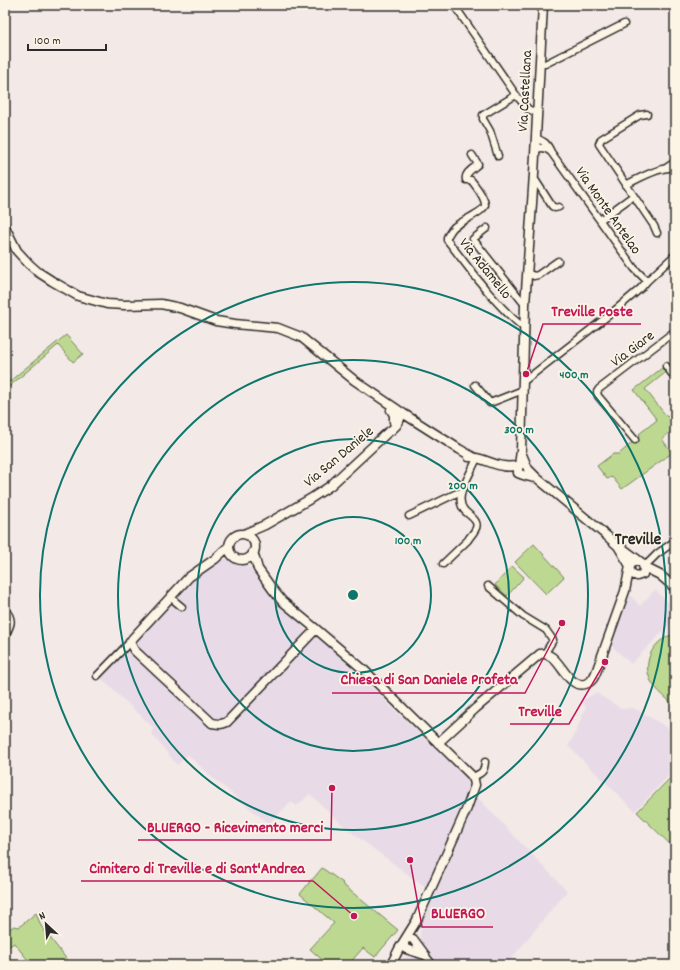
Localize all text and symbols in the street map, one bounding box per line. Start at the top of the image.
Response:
scale bar [28,26,106,52]
text: 100 m [34,33,61,50]
street label: Via Castellana [513,49,539,132]
street label: Via Monte Antelao [569,163,646,260]
street label: Via Adamello [453,234,516,305]
callout: Treville Poste [543,296,641,324]
text: Treville Poste [551,301,633,324]
street label: Via Giare [607,326,660,373]
text: 400 m [559,367,589,384]
street label: Via San Daniele [299,421,379,493]
text: 300 m [504,422,534,439]
text: 200 m [448,478,478,495]
district label: Treville [615,529,662,553]
text: 100 m [395,533,421,550]
centre of rings [346,588,360,602]
callout: Chiesa di San Daniele Profeta [332,665,525,693]
text: Chiesa di San Daniele Profeta [341,669,519,692]
callout: Treville [510,696,569,724]
text: Treville [518,701,562,724]
callout: BLUERGO - Ricevimento merci [138,812,331,840]
text: BLUERGO - Ricevimento merci [147,817,323,840]
callout: Cimitero di Treville e di Sant'Andrea [81,853,313,881]
text: Cimitero di Treville e di Sant'Andrea [89,858,306,881]
callout: BLUERGO [422,899,493,927]
text: BLUERGO [431,903,485,926]
north arrow [26,904,66,944]
text: N [37,908,49,925]

